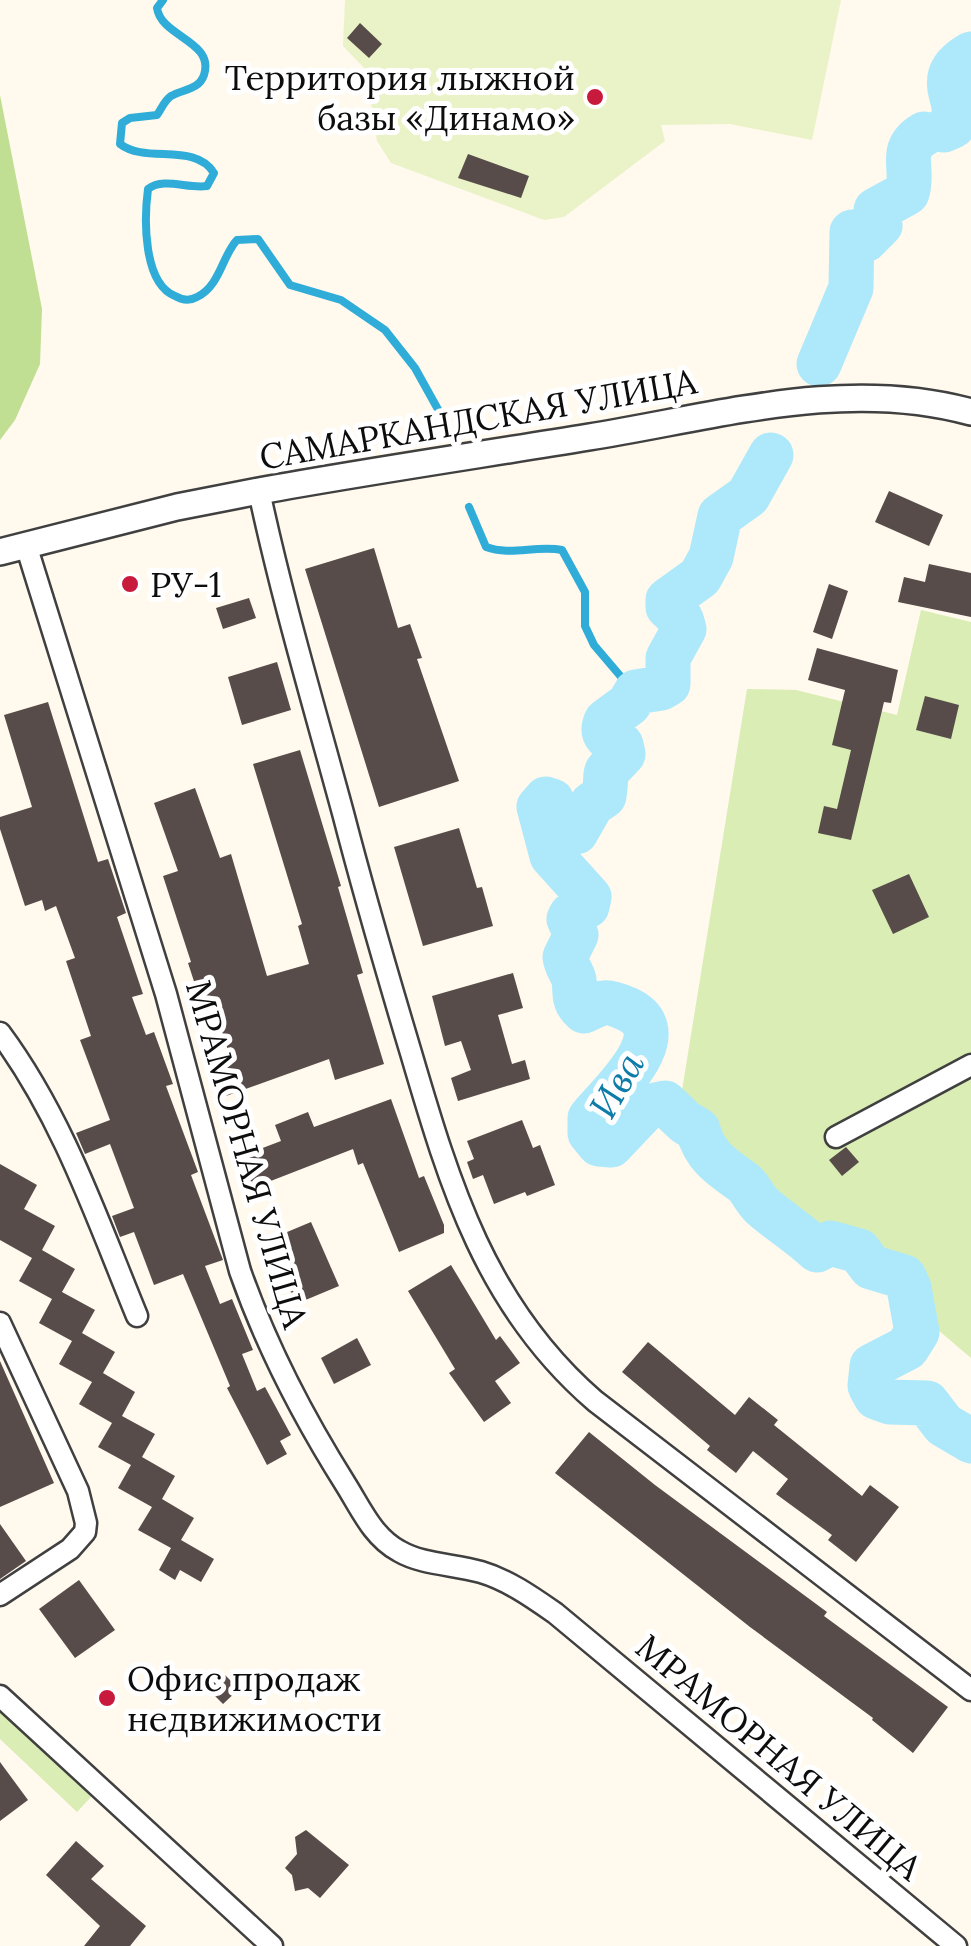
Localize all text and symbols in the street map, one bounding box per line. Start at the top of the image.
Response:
place label: Территория лыжной базы «Динамо» [225,55,575,140]
marker: Территория лыжной базы «Динамо» [584,86,606,108]
street label: САМАРКАНДСКАЯ УЛИЦА [256,358,701,480]
place label: РУ-1 [150,562,222,607]
marker: РУ-1 [119,573,141,595]
street label: МРАМОРНАЯ УЛИЦА [176,975,319,1334]
water label: Ива [578,1043,654,1127]
street label: МРАМОРНАЯ УЛИЦА [627,1624,932,1891]
place label: Офис продаж недвижимости [127,1656,382,1741]
marker: Офис продаж недвижимости [96,1687,118,1709]

